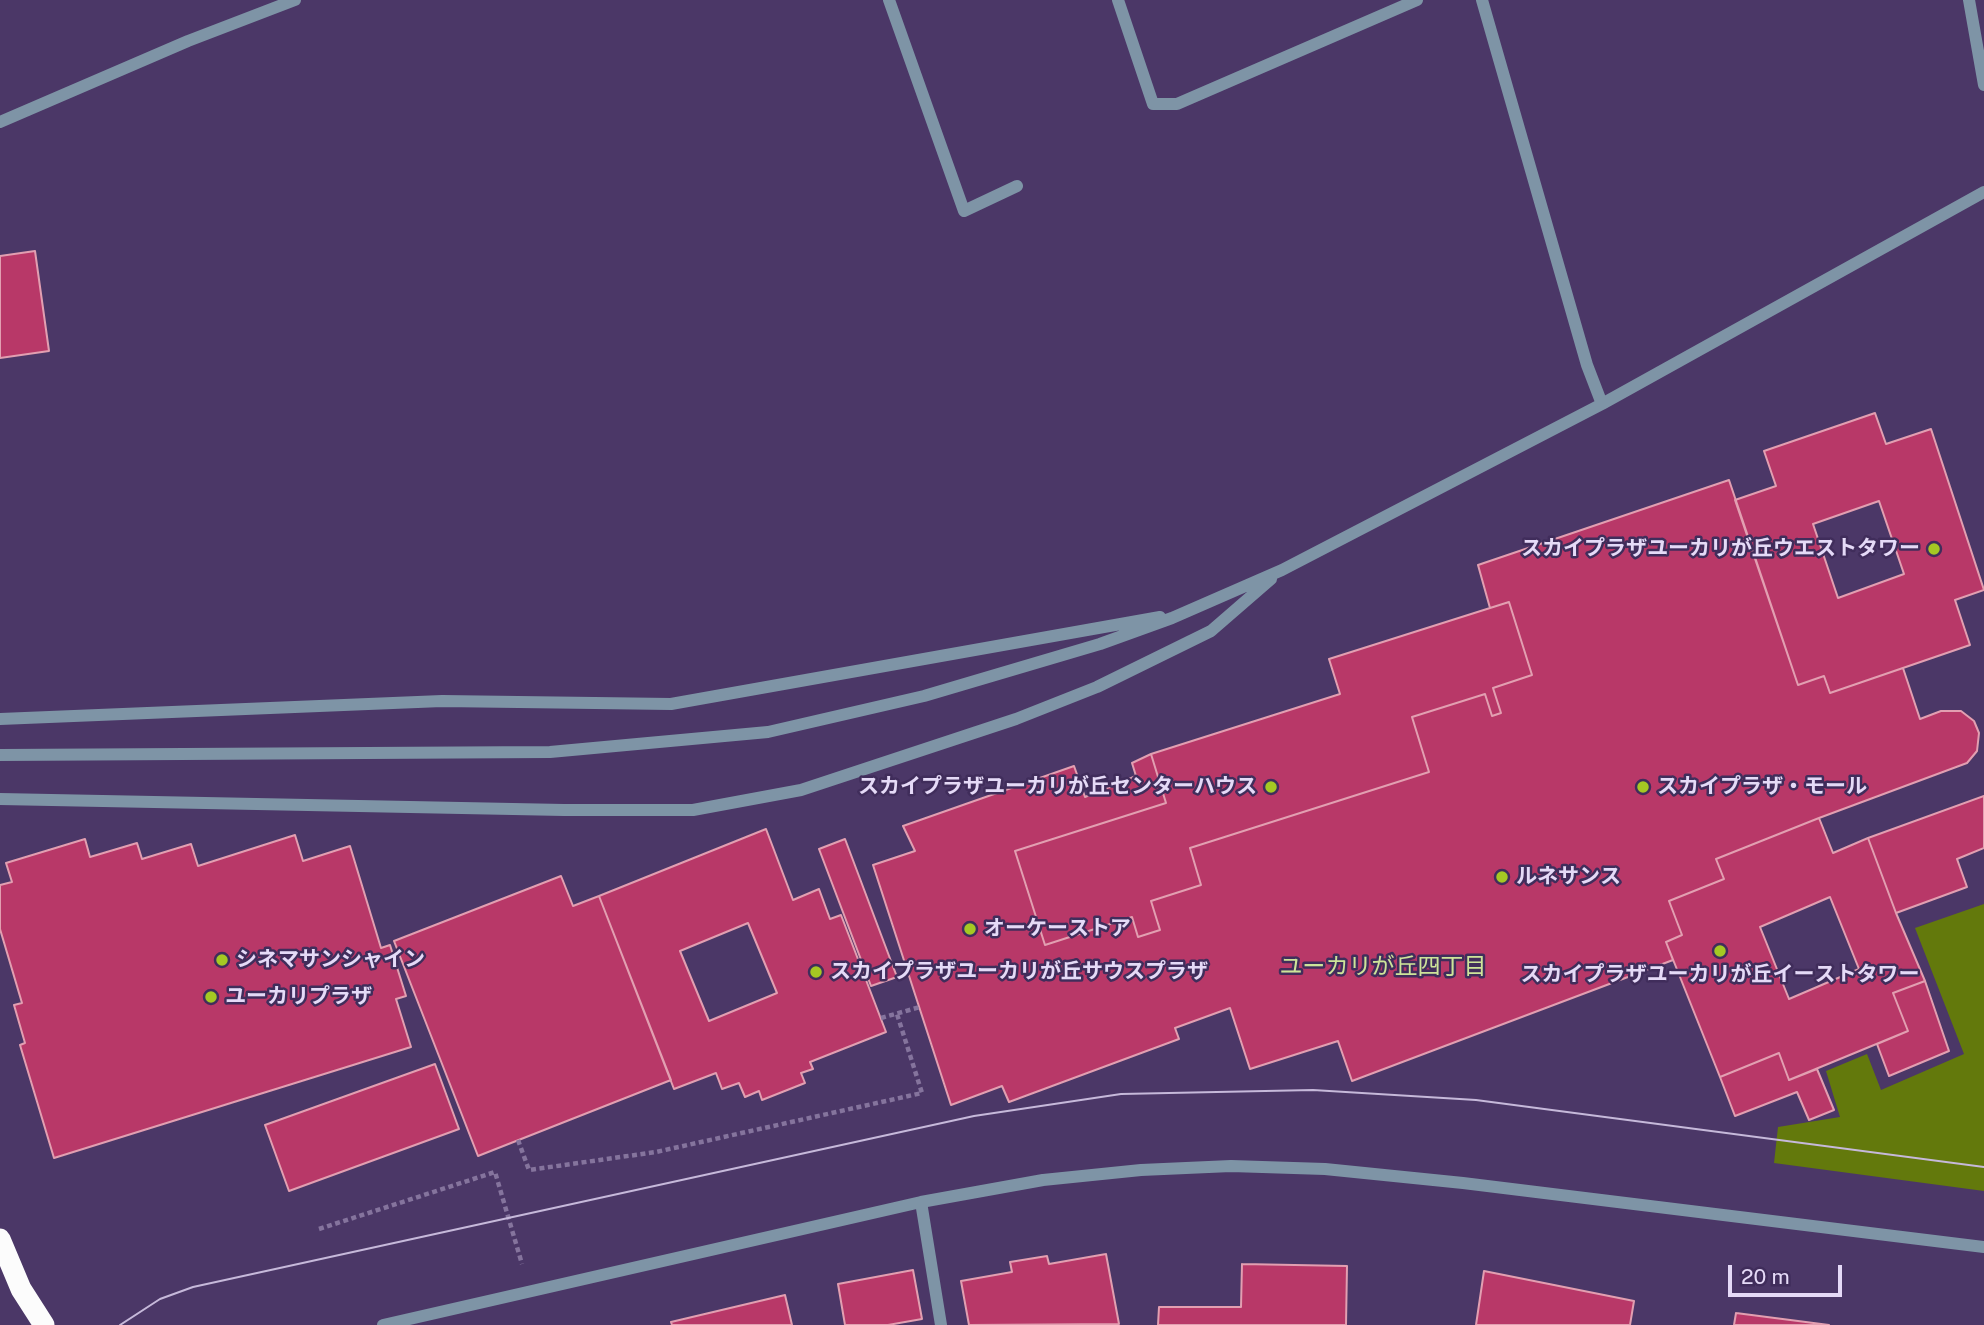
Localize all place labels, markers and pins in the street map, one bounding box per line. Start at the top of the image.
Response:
place label: スカイプラザユーカリが丘ウエストタワー [1521,536,1920,562]
marker: スカイプラザユーカリが丘ウエストタワー [1926,541,1942,557]
place label: スカイプラザユーカリが丘センターハウス [858,774,1257,800]
place label: スカイプラザ・モール [1657,774,1867,800]
marker: スカイプラザユーカリが丘センターハウス [1263,779,1279,795]
marker: スカイプラザ・モール [1635,779,1651,795]
place label: ルネサンス [1516,864,1621,890]
marker: ルネサンス [1494,869,1510,885]
place label: オーケーストア [984,916,1131,942]
marker: オーケーストア [962,921,978,937]
marker: スカイプラザユーカリが丘イーストタワー [1712,943,1728,959]
place label: シネマサンシャイン [236,947,425,973]
marker: シネマサンシャイン [214,952,230,968]
place label: スカイプラザユーカリが丘サウスプラザ [830,959,1208,985]
place label: スカイプラザユーカリが丘イーストタワー [1521,962,1919,988]
marker: スカイプラザユーカリが丘サウスプラザ [808,964,824,980]
place label: ユーカリプラザ [225,984,372,1010]
marker: ユーカリプラザ [203,989,219,1005]

